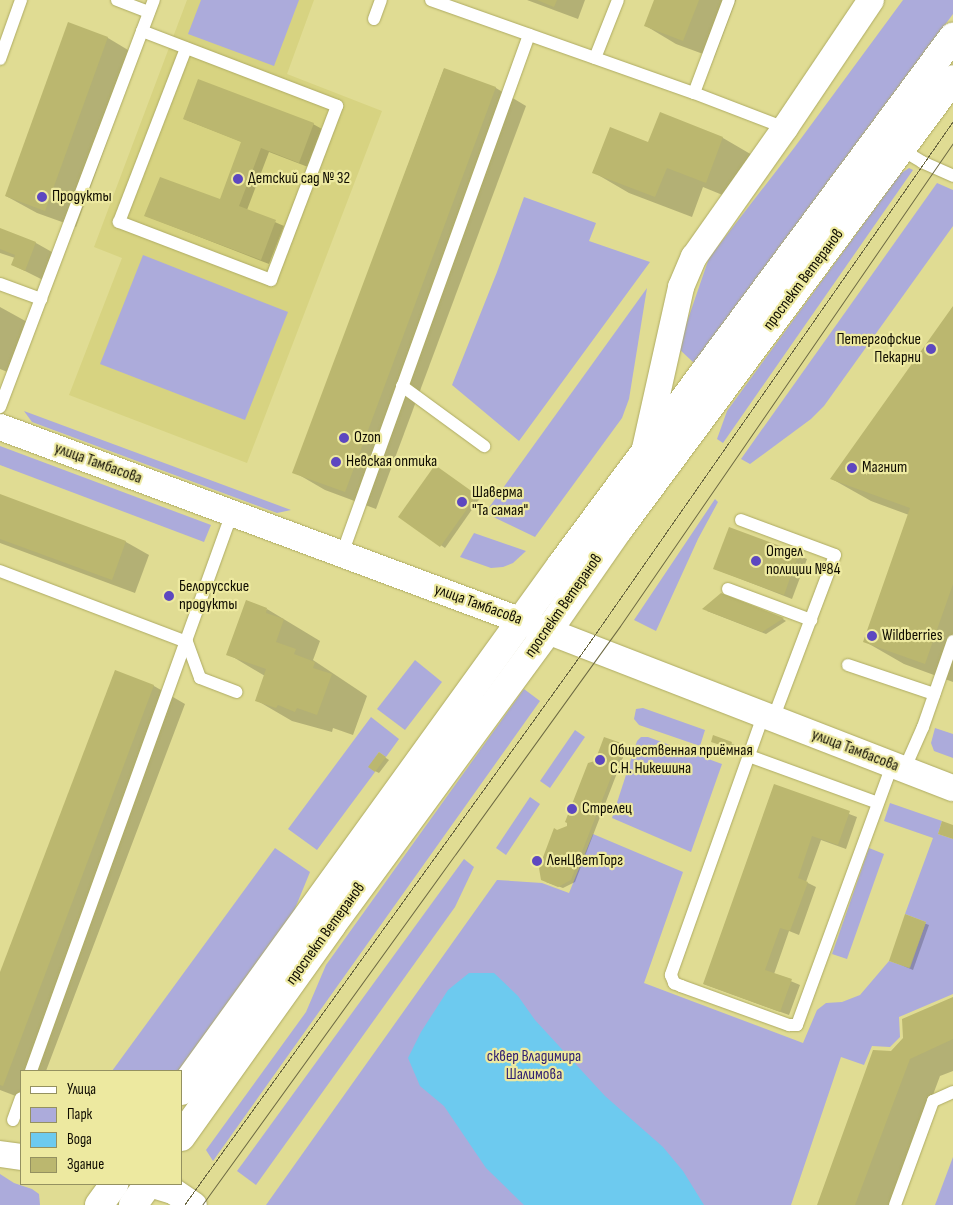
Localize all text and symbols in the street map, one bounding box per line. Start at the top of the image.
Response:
place label: Детский сад № 32 [248,169,350,189]
marker: Детский сад № 32 [232,173,244,185]
place label: Продукты [52,187,112,207]
marker: Продукты [36,191,48,203]
street label: проспект Ветеранов [760,226,848,334]
place label: Петергофские Пекарни [836,330,921,368]
marker: Петергофские Пекарни [925,343,937,355]
place label: Ozon [354,428,381,448]
marker: Ozon [338,432,350,444]
street label: улица Тамбасова [52,439,144,489]
place label: Невская оптика [346,452,437,472]
marker: Невская оптика [330,456,342,468]
place label: Магнит [862,458,907,478]
marker: Магнит [846,462,858,474]
place label: Шаверма "Та самая" [472,483,528,521]
marker: Шаверма "Та самая" [456,496,468,508]
place label: Отдел полиции №84 [766,542,840,580]
street label: проспект Ветеранов [521,551,607,661]
marker: Отдел полиции №84 [750,555,762,567]
place label: Белорусские продукты [179,577,249,615]
street label: улица Тамбасова [432,580,524,630]
marker: Белорусские продукты [163,590,175,602]
place label: Wildberries [882,626,942,646]
marker: Wildberries [866,630,878,642]
street label: улица Тамбасова [809,726,901,776]
place label: Общественная приёмная С.Н. Никешина [610,741,753,779]
marker: Общественная приёмная С.Н. Никешина [594,754,606,766]
place label: Стрелец [582,799,632,819]
marker: Стрелец [566,803,578,815]
place label: ЛенЦветТорг [547,851,623,871]
marker: ЛенЦветТорг [531,855,543,867]
street label: проспект Ветеранов [283,879,369,989]
park label: сквер Владимира Шалимова [487,1047,581,1085]
legend [20,1070,182,1185]
text: Улица [67,1080,96,1099]
text: Парк [67,1105,92,1124]
text: Вода [67,1130,92,1149]
text: Здание [67,1155,104,1174]

